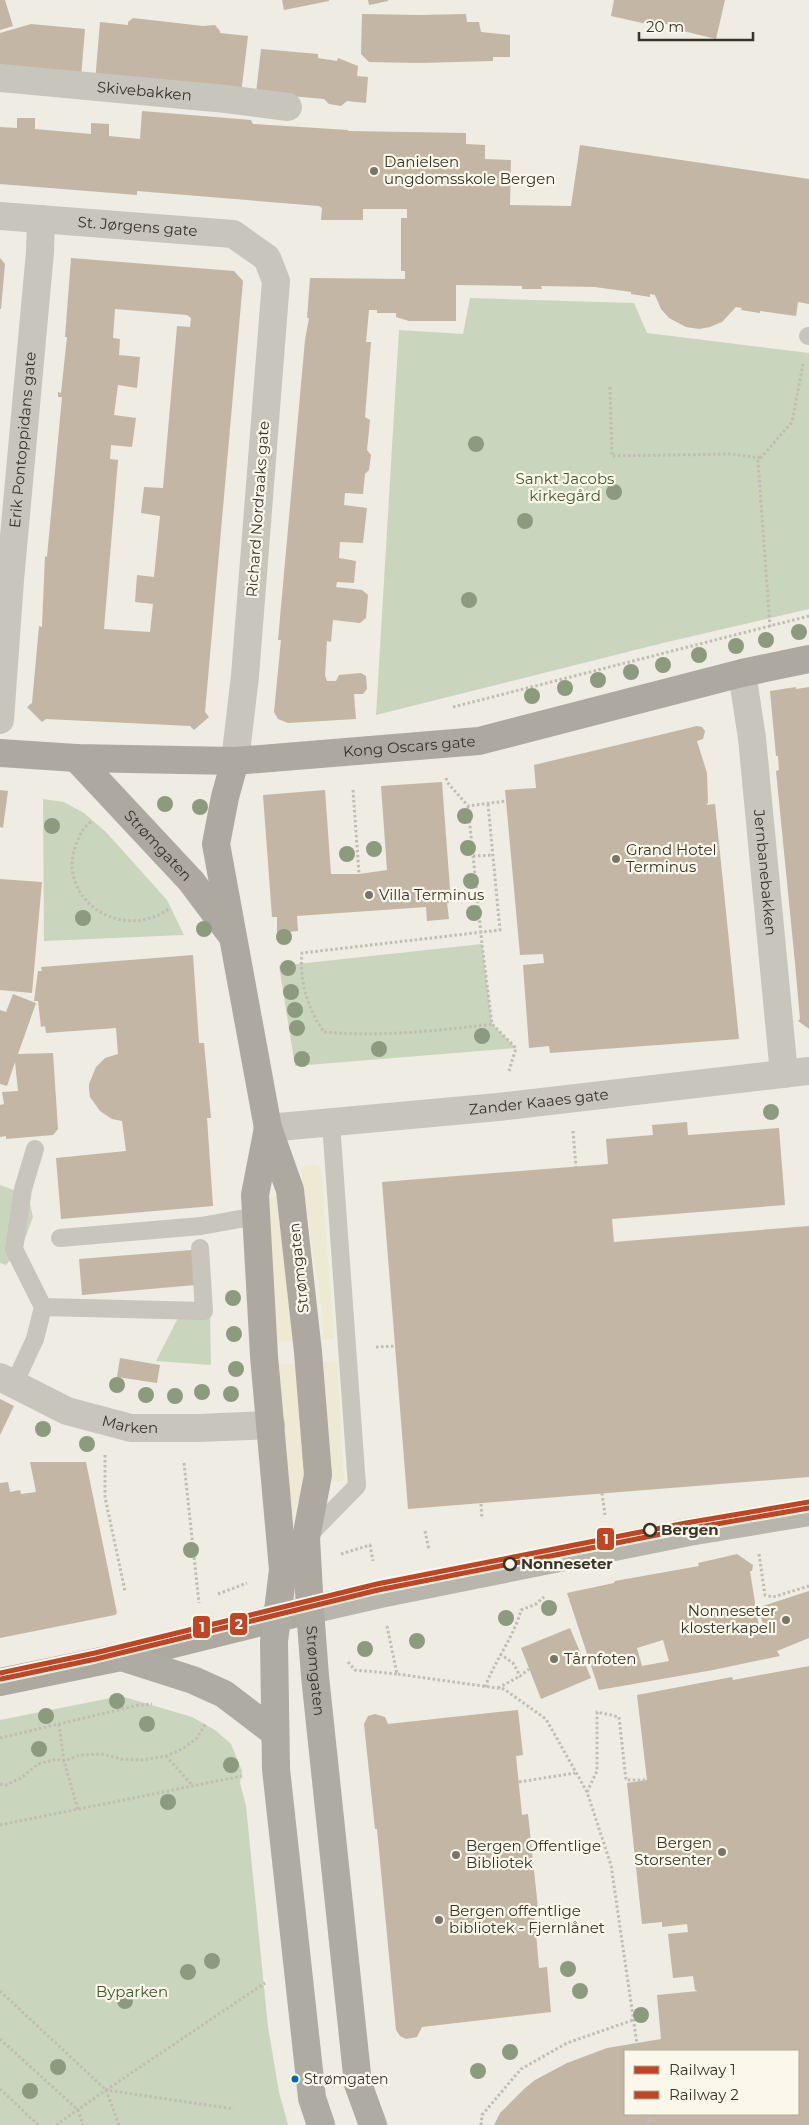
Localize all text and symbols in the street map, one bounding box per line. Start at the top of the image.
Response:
scale bar [639,10,753,42]
text: 20 m [646,17,684,36]
street label: Skivebakken [96,77,193,105]
place label: Danielsen ungdomsskole Bergen [384,152,555,188]
marker: Danielsen ungdomsskole Bergen [368,165,380,177]
street label: St. Jørgens gate [77,212,198,240]
street label: Erik Pontoppidans gate [5,351,40,529]
street label: Richard Nordraaks gate [242,420,273,598]
park label: Sankt Jacobs kirkegård [516,469,614,505]
street label: Kong Oscars gate [342,731,476,761]
street label: Strømgaten [120,806,196,885]
street label: Jernbanebakken [750,808,781,937]
place label: Grand Hotel Terminus [626,840,717,876]
marker: Grand Hotel Terminus [610,853,622,865]
place label: Villa Terminus [379,885,484,904]
marker: Villa Terminus [363,889,375,901]
street label: Zander Kaaes gate [468,1084,610,1119]
street label: Strømgaten [284,1222,313,1314]
street label: Marken [100,1411,158,1437]
place label: Bergen [661,1520,719,1539]
marker: Bergen [643,1523,657,1537]
line badge: 1 [596,1527,615,1551]
text: 1 [603,1530,609,1548]
place label: Nonneseter [521,1554,613,1573]
marker: Nonneseter [503,1557,517,1571]
place label: Nonneseter klosterkapell [681,1601,776,1637]
line badge: 2 [229,1612,248,1636]
marker: Nonneseter klosterkapell [780,1614,792,1626]
line badge: 1 [192,1615,211,1639]
text: 2 [235,1615,243,1633]
text: 1 [199,1618,205,1636]
street label: Strømgaten [302,1625,329,1717]
place label: Tårnfoten [564,1649,636,1668]
marker: Tårnfoten [548,1653,560,1665]
place label: Bergen Storsenter [634,1833,712,1869]
place label: Bergen Offentlige Bibliotek [466,1836,601,1872]
marker: Bergen Storsenter [716,1846,728,1858]
marker: Bergen Offentlige Bibliotek [450,1849,462,1861]
place label: Bergen offentlige bibliotek - Fjernlånet [449,1901,605,1937]
marker: Bergen offentlige bibliotek - Fjernlånet [433,1914,445,1926]
park label: Byparken [96,1982,168,2001]
legend [624,2050,799,2115]
text: Railway 1 [669,2060,736,2079]
place label: Strømgaten [304,2070,389,2088]
marker: Strømgaten [290,2074,300,2084]
text: Railway 2 [669,2085,739,2104]

